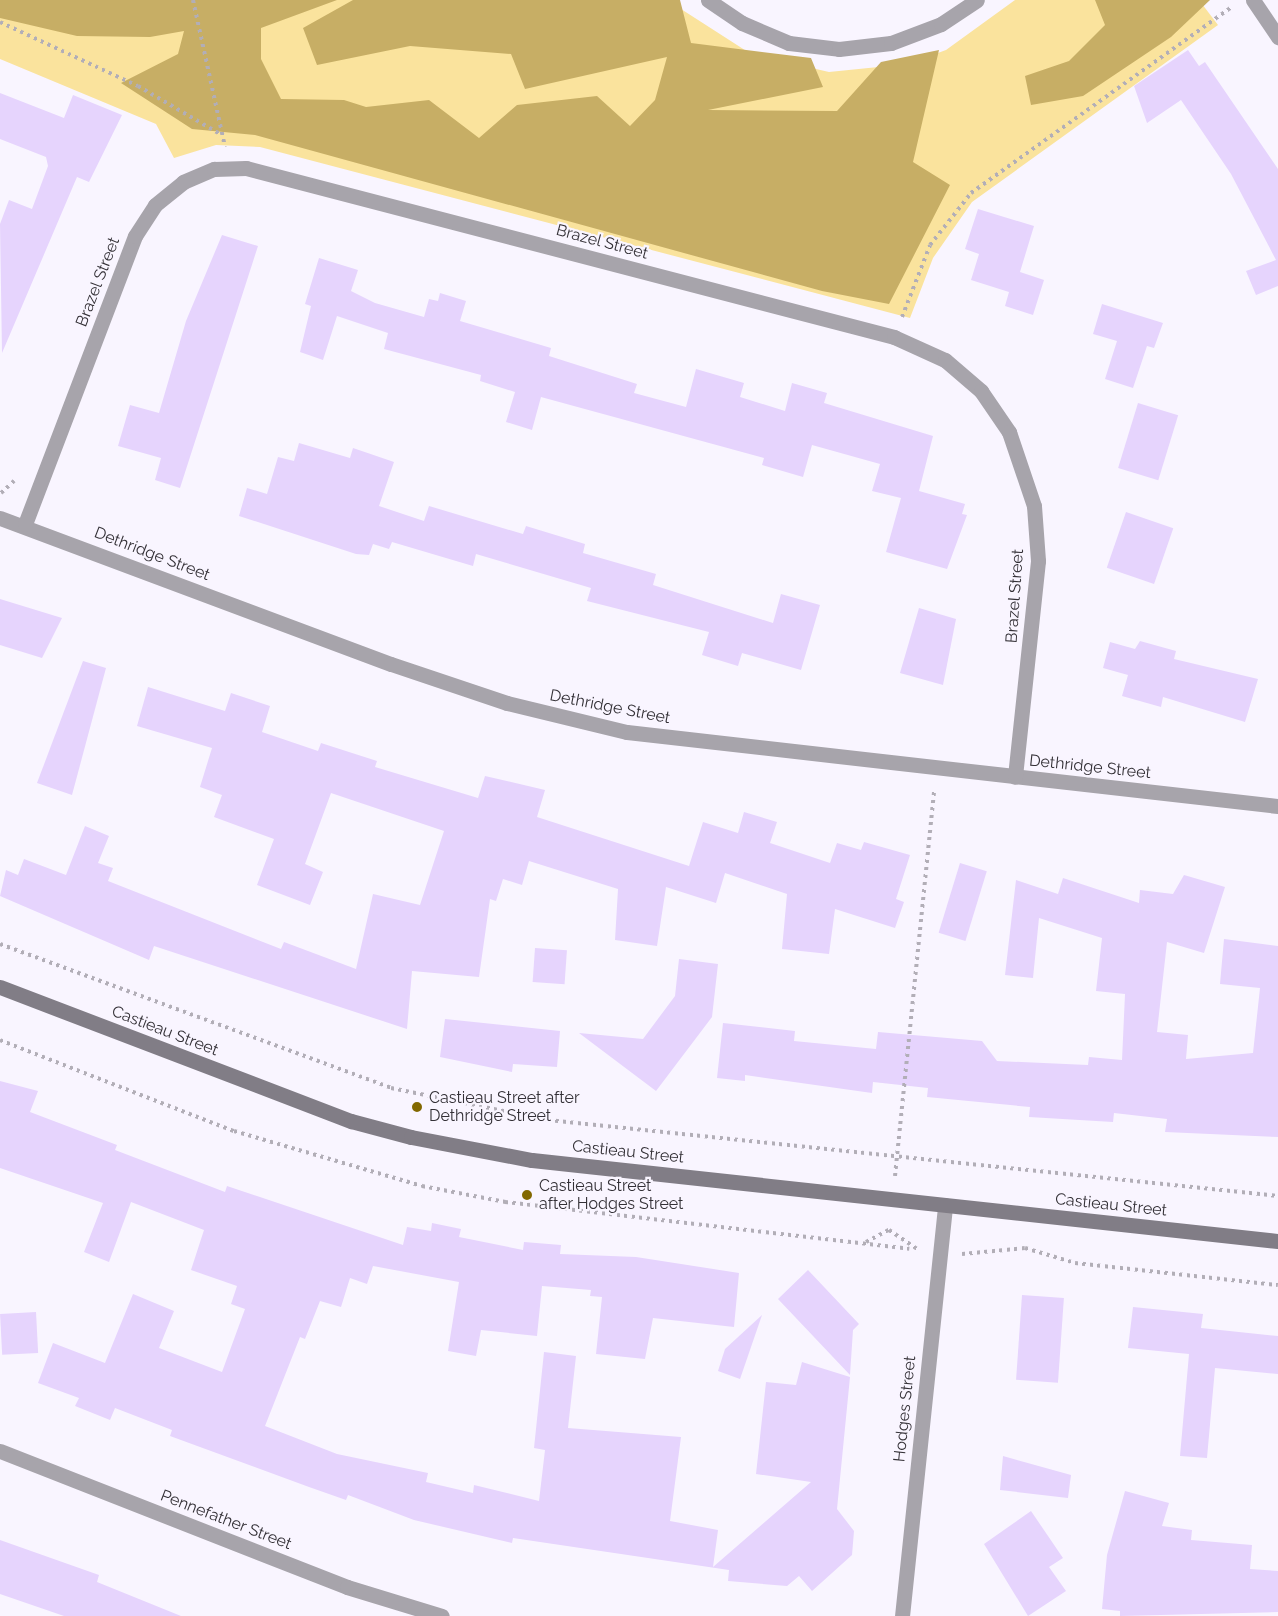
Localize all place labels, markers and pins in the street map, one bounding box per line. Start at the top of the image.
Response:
place label: Castieau Street after Dethridge Street [429,1088,580,1126]
marker: Castieau Street after Dethridge Street [410,1100,424,1114]
place label: Castieau Street after Hodges Street [539,1176,684,1214]
marker: Castieau Street after Hodges Street [520,1188,534,1202]

